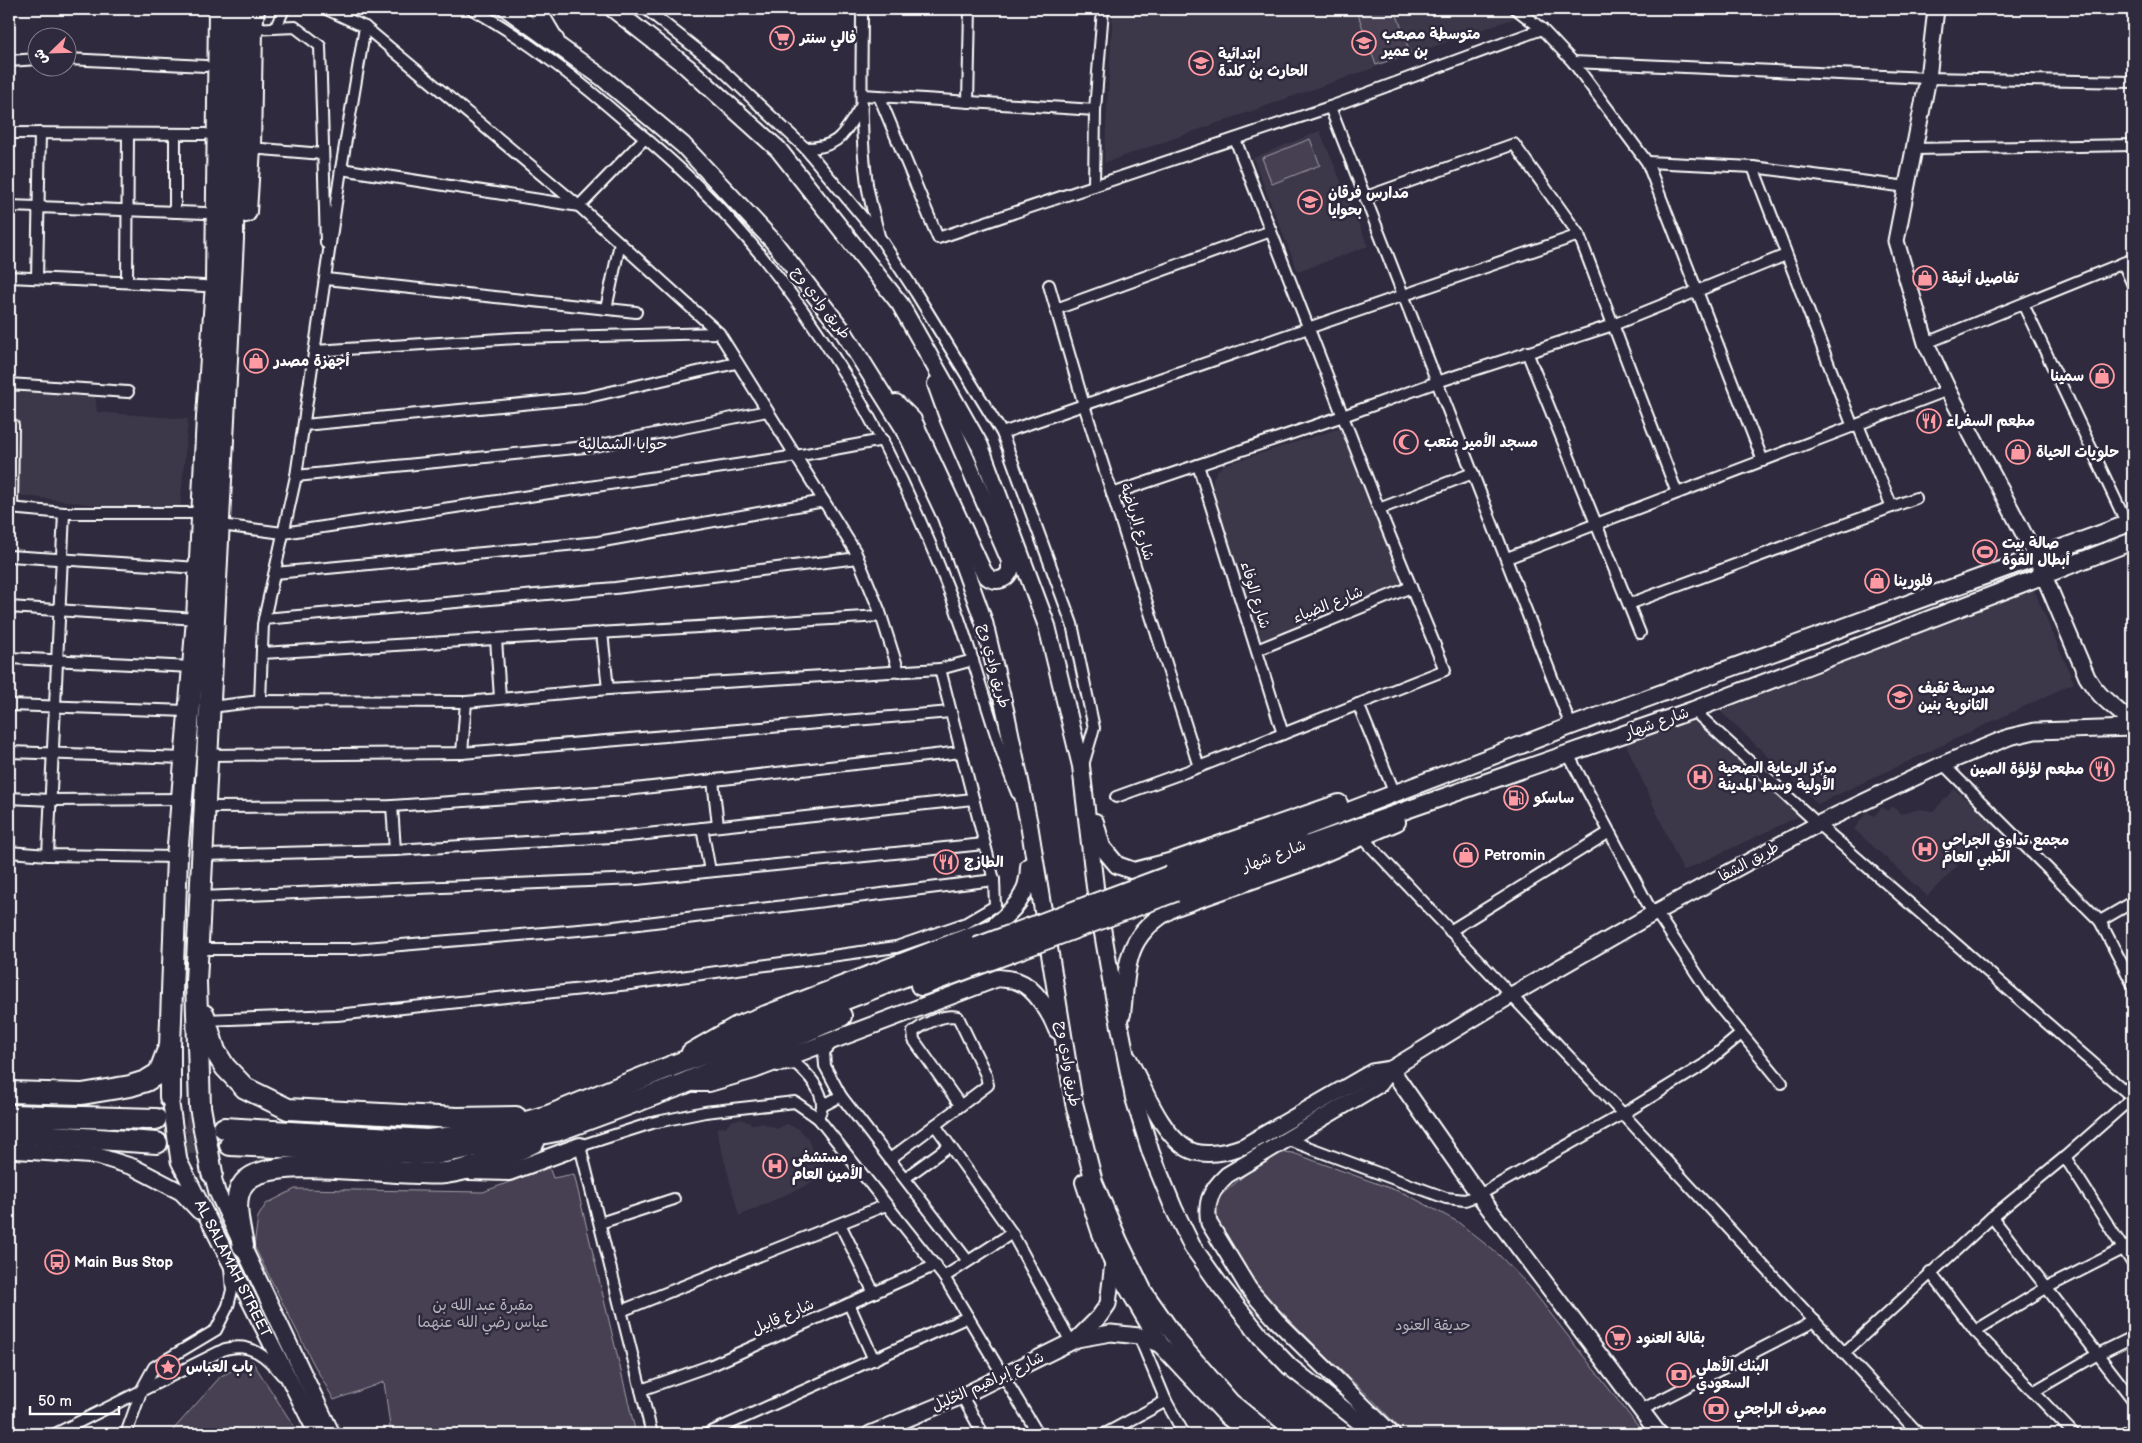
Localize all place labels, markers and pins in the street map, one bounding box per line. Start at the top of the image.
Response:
supermarket icon: فالي سنتر [769,25,795,51]
place label: متوسطة مصعب بن عمير [1380,25,1481,61]
place label: فالي سنتر [798,29,856,52]
school or university icon: متوسطة مصعب بن عمير [1351,30,1377,56]
place label: ابتدائية الحارث بن كلدة [1218,45,1308,81]
school or university icon: ابتدائية الحارث بن كلدة [1188,50,1214,76]
place label: مدارس فرقان بحوايا [1328,184,1409,220]
school or university icon: مدارس فرقان بحوايا [1297,189,1323,215]
shop icon: تفاصيل أنيقة [1912,265,1938,291]
place label: تفاصيل أنيقة [1942,268,2019,288]
shop icon: أجهزة مصدر [243,348,269,374]
place label: أجهزة مصدر [272,351,350,371]
shop icon: سمينا [2089,363,2115,389]
place label: سمينا [2050,367,2084,386]
restaurant icon: مطعم السفراء [1916,408,1942,434]
place label: مطعم السفراء [1946,412,2035,432]
mosque icon: مسجد الأمير متعب [1393,429,1419,455]
place label: مسجد الأمير متعب [1424,431,1538,452]
shop icon: حلويات الحياة [2005,439,2031,465]
place label: حلويات الحياة [2036,443,2119,462]
place label: صالة بيت أبطال القوة [2002,534,2071,570]
sports icon: صالة بيت أبطال القوة [1972,539,1998,565]
shop icon: فلورينا [1864,568,1890,594]
place label: فلورينا [1894,572,1933,591]
place label: مدرسة ثقيف الثانوية بنين [1918,679,1995,715]
school or university icon: مدرسة ثقيف الثانوية بنين [1887,684,1913,710]
restaurant icon: مطعم لؤلؤة الصين [2089,756,2115,782]
place label: مركز الرعاية الصحية الأولية وسط المدينة [1718,759,1837,795]
place label: مطعم لؤلؤة الصين [1970,760,2084,780]
hospital icon: مركز الرعاية الصحية الأولية وسط المدينة [1687,764,1713,790]
fuel station icon: ساسكو [1503,785,1529,811]
place label: ساسكو [1533,789,1575,808]
place label: مجمع تداوي الجراحي الطبي العام [1942,831,2069,871]
hospital icon: مجمع تداوي الجراحي الطبي العام [1912,836,1938,862]
shop icon: Petromin [1453,842,1479,868]
place label: Petromin [1484,846,1545,865]
restaurant icon: الطازج [933,849,959,875]
place label: الطازج [964,853,1004,872]
place label: مستشفى الأمين العام [792,1148,863,1185]
hospital icon: مستشفى الأمين العام [762,1153,788,1179]
bus stop icon: Main Bus Stop [44,1249,70,1275]
place label: Main Bus Stop [74,1253,173,1272]
supermarket icon: بقالة العنود [1605,1325,1631,1351]
place label: بقالة العنود [1636,1329,1705,1348]
place icon: باب العباس [155,1354,181,1380]
place label: البنك الأهلي السعودي [1696,1355,1769,1395]
place label: باب العباس [186,1358,253,1377]
bank icon: البنك الأهلي السعودي [1666,1362,1692,1388]
bank icon: مصرف الراجحي [1703,1396,1729,1422]
place label: مصرف الراجحي [1734,1400,1827,1423]

